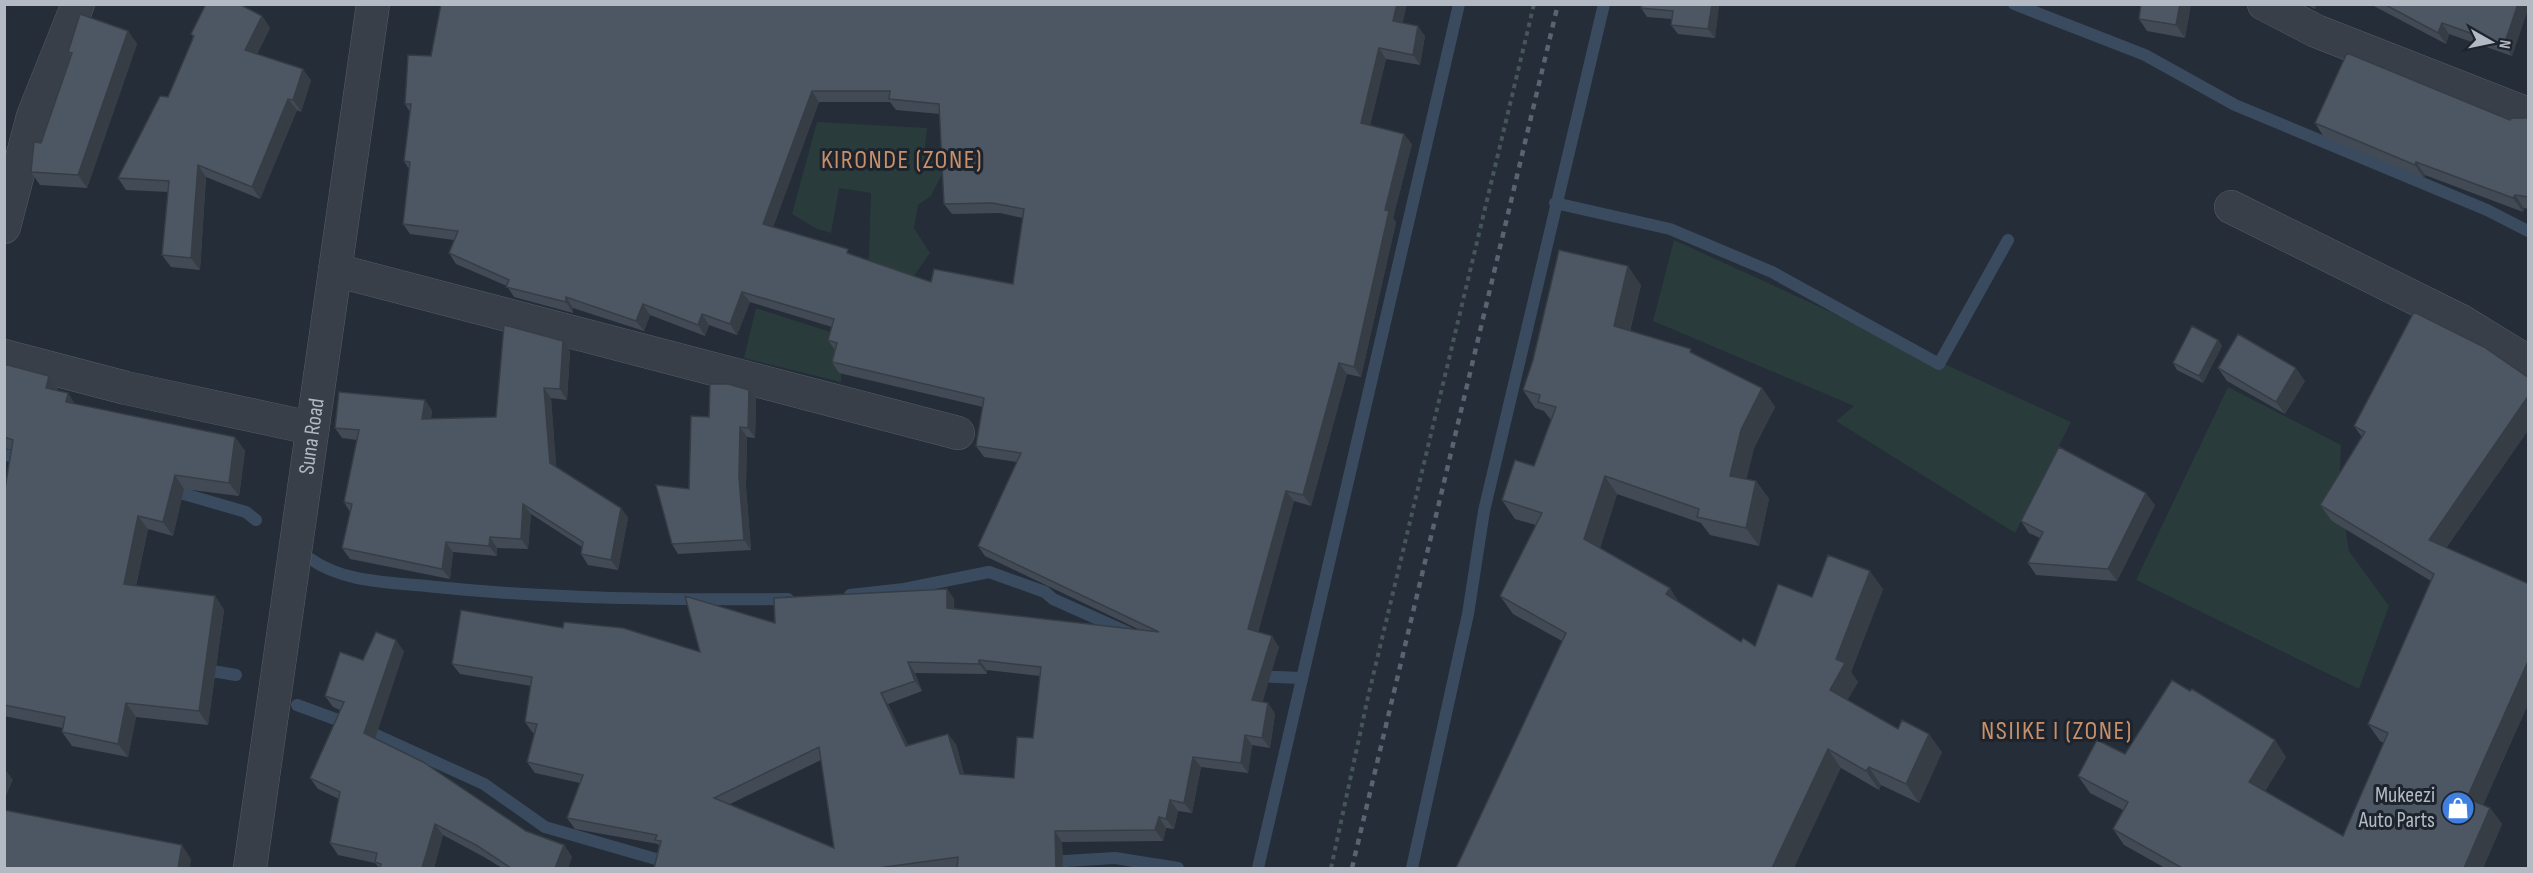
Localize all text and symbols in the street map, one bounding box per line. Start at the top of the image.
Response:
north arrow [2461,12,2521,72]
text: N [2494,38,2514,50]
district label: KIRONDE (ZONE) [821,145,983,176]
street label: Suna Road [293,396,330,476]
district label: NSIIKE I (ZONE) [1981,716,2133,747]
place label: Mukeezi Auto Parts [2358,782,2435,834]
shop icon: Mukeezi Auto Parts [2440,790,2476,826]

